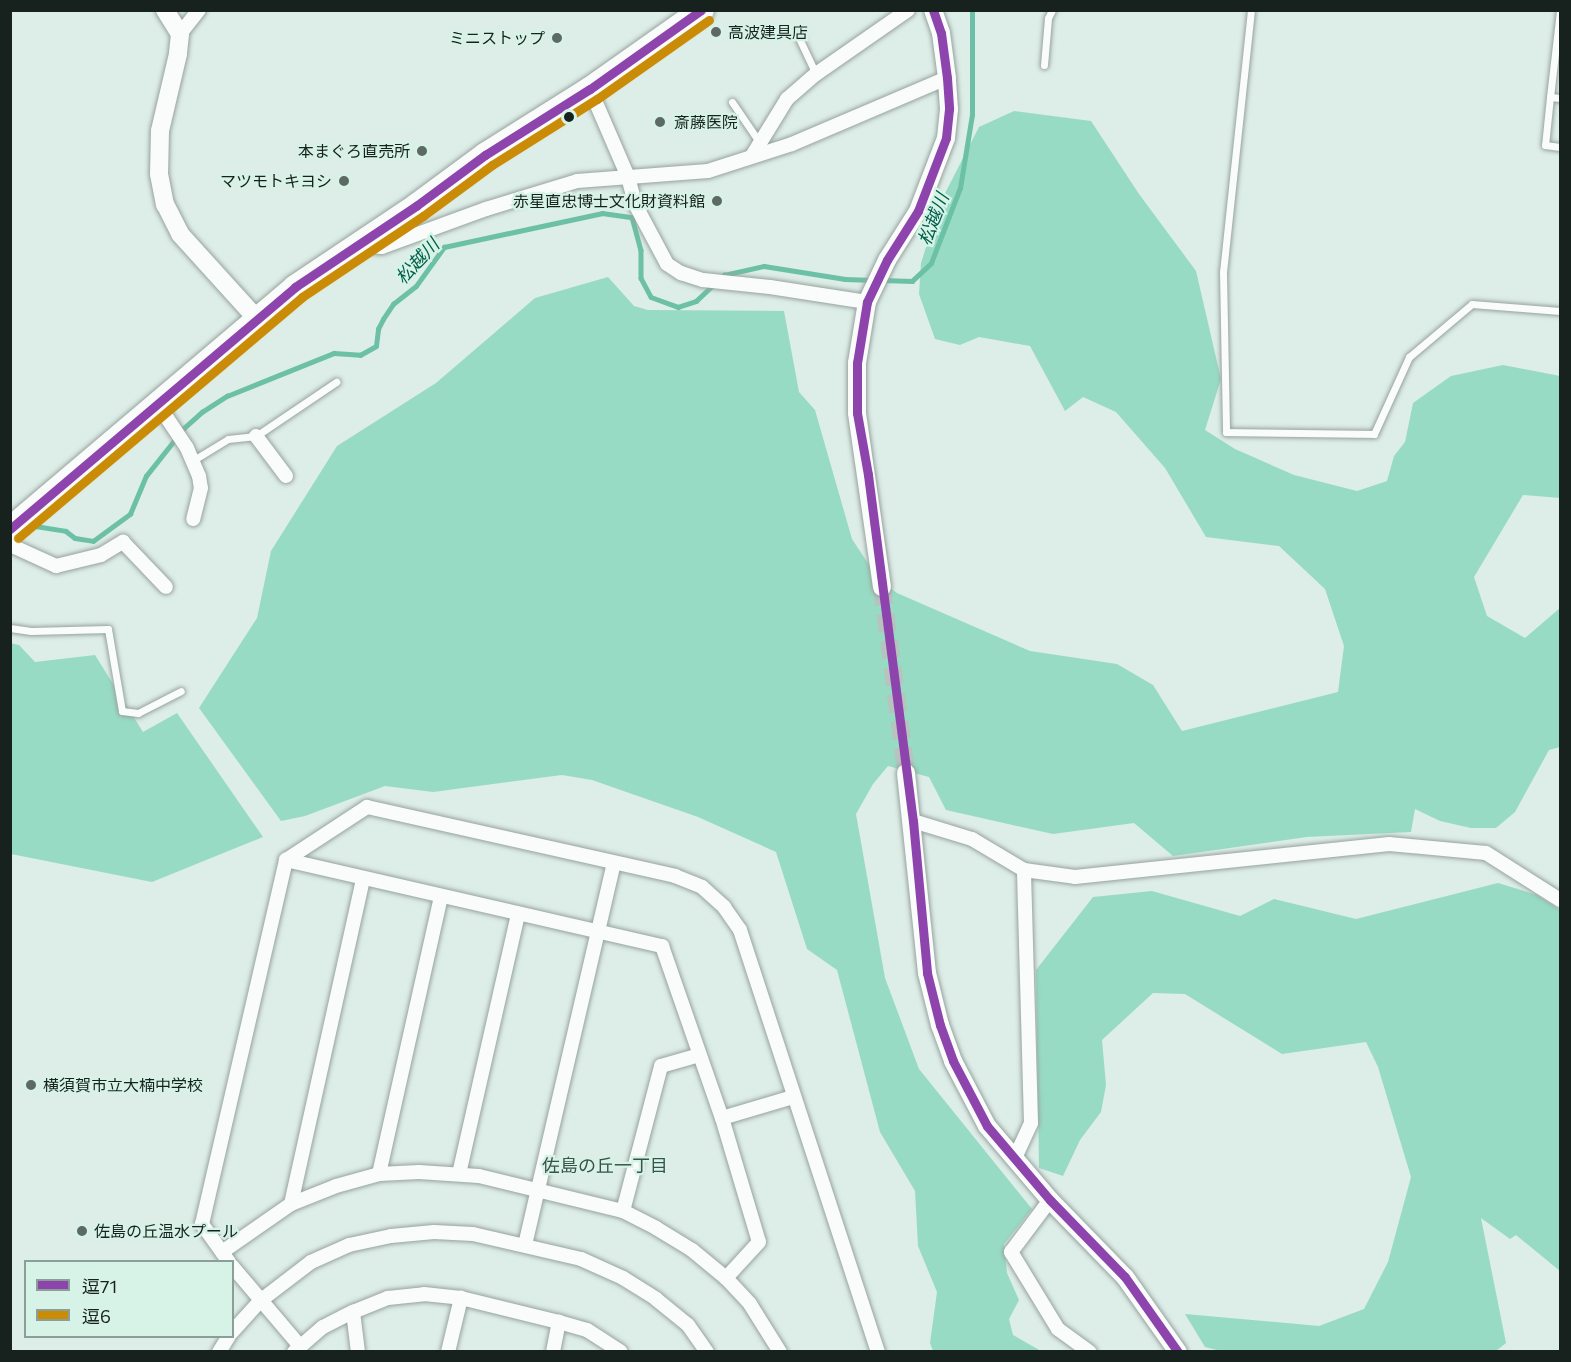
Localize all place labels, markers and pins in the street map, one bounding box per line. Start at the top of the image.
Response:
place label: 高波建具店 [728,22,808,42]
marker: 高波建具店 [709,25,723,39]
place label: ミニストップ [449,28,545,48]
marker: ミニストップ [550,31,564,45]
unlabelled marker [563,111,575,123]
place label: 斎藤医院 [674,112,738,132]
marker: 斎藤医院 [651,113,669,131]
place label: 本まぐろ直売所 [298,141,410,161]
marker: 本まぐろ直売所 [415,144,429,158]
place label: マツモトキヨシ [220,171,332,191]
marker: マツモトキヨシ [337,174,351,188]
place label: 赤星直忠博士文化財資料館 [513,191,705,211]
marker: 赤星直忠博士文化財資料館 [710,194,724,208]
place label: 横須賀市立大楠中学校 [43,1075,203,1095]
marker: 横須賀市立大楠中学校 [24,1078,38,1092]
place label: 佐島の丘温水プール [94,1221,238,1241]
marker: 佐島の丘温水プール [75,1224,89,1238]

